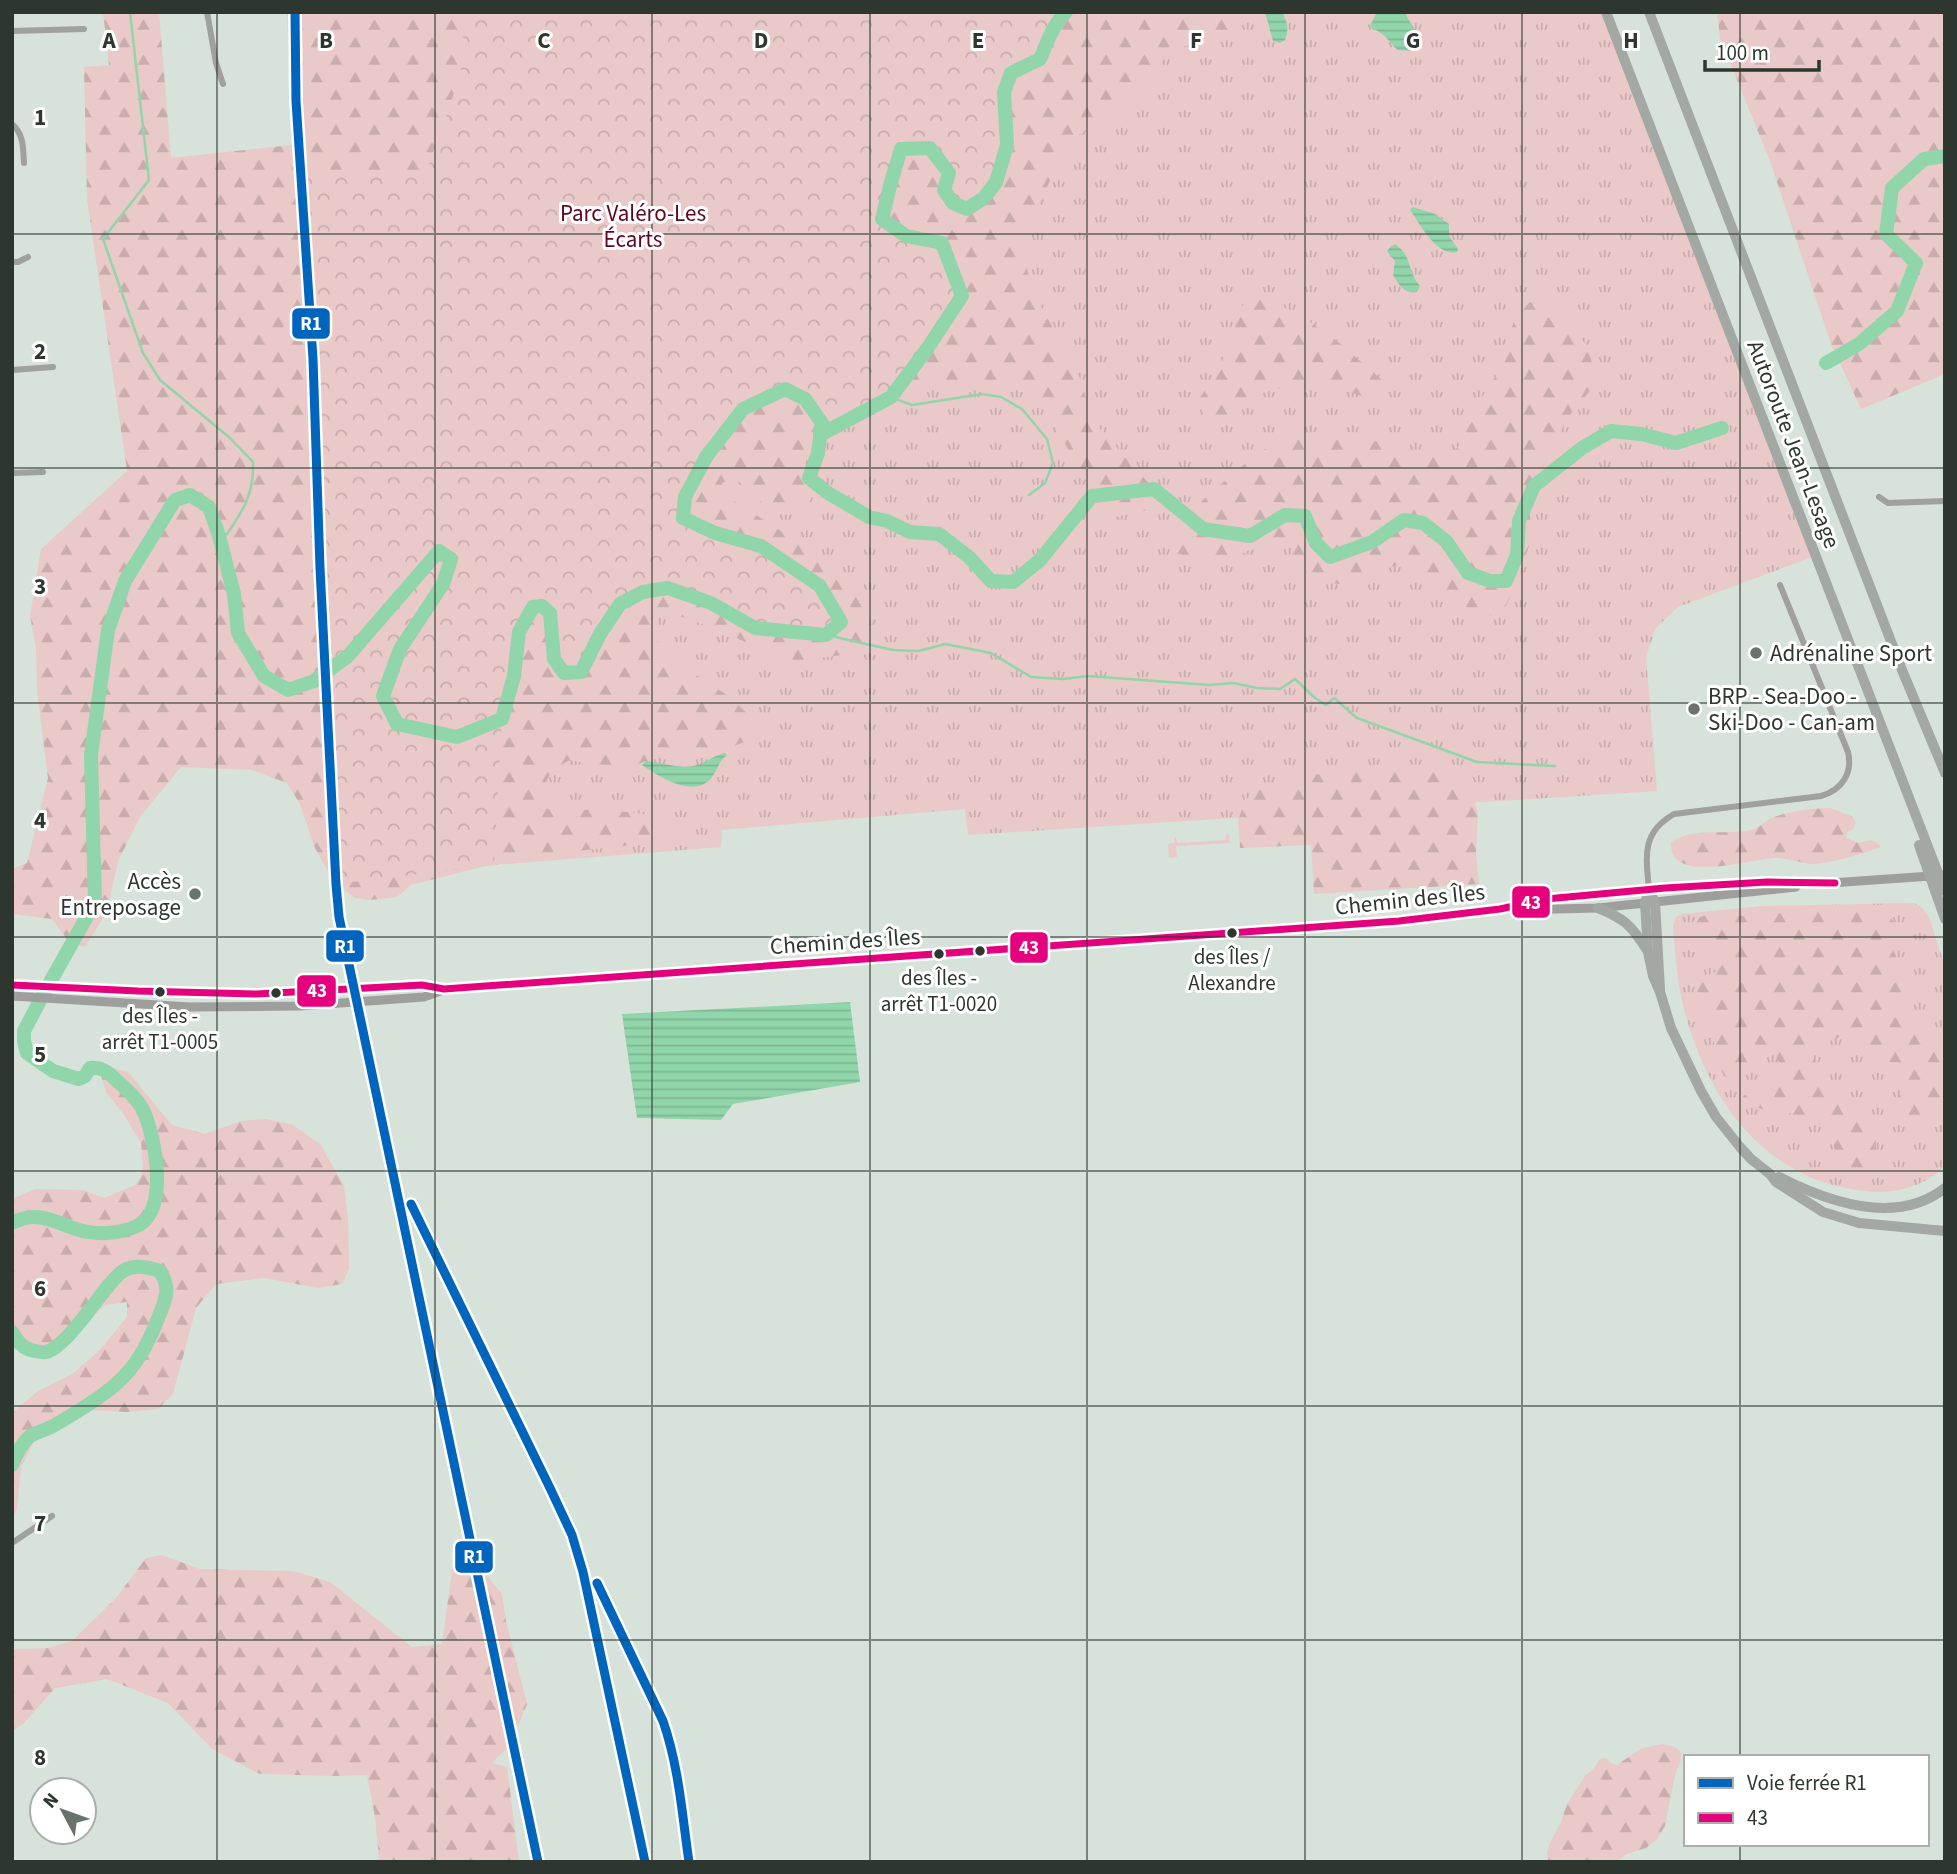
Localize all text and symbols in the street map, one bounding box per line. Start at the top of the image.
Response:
text: A [101,24,116,57]
text: B [319,24,333,57]
text: C [537,24,551,57]
text: D [754,24,768,57]
text: E [972,24,984,57]
text: F [1190,24,1202,57]
text: G [1406,24,1420,57]
text: H [1623,24,1639,57]
scale bar [1705,28,1819,72]
text: 100 m [1716,38,1769,68]
text: 1 [34,101,46,134]
park label: Parc Valéro-Les Écarts [560,197,706,256]
line badge: R1 [291,307,331,340]
text: R1 [300,311,322,338]
text: 2 [34,335,46,368]
street label: Autoroute Jean-Lesage [1739,335,1848,553]
text: 3 [34,570,46,603]
place label: Adrénaline Sport [1770,637,1932,670]
marker: Adrénaline Sport [1748,645,1764,661]
place label: BRP - Sea-Doo - Ski-Doo - Can-am [1708,680,1875,739]
marker: BRP - Sea-Doo - Ski-Doo - Can-am [1686,701,1702,717]
text: 4 [34,804,46,837]
place label: Accès Entreposage [60,865,181,924]
street label: Chemin des Îles [1334,875,1487,924]
line badge: 43 [1511,885,1551,919]
marker: Accès Entreposage [187,886,203,902]
text: 43 [1521,890,1541,917]
street label: Chemin des Îles [769,920,921,963]
marker: des Îles / Alexandre [1225,926,1239,940]
line badge: R1 [325,929,365,963]
line badge: 43 [1009,931,1049,964]
text: R1 [334,934,356,961]
text: 43 [1019,935,1039,962]
place label: des Îles / Alexandre [1188,942,1276,998]
unlabelled marker [973,944,987,958]
marker: des Îles - arrêt T1-0020 [932,947,946,961]
place label: des Îles - arrêt T1-0020 [881,963,997,1019]
line badge: 43 [296,974,337,1008]
text: 43 [307,978,327,1005]
marker: des Îles - arrêt T1-0005 [153,985,167,999]
unlabelled marker [269,986,283,1000]
place label: des Îles - arrêt T1-0005 [102,1001,218,1057]
text: 5 [34,1038,46,1071]
text: 6 [34,1272,46,1305]
text: 7 [34,1507,46,1540]
line badge: R1 [454,1540,494,1574]
text: R1 [463,1544,485,1571]
text: 8 [34,1741,46,1774]
legend [1684,1755,1929,1846]
text: Voie ferrée R1 [1747,1768,1867,1798]
north arrow [28,1776,98,1846]
text: N [37,1787,66,1814]
text: 43 [1747,1803,1768,1833]

